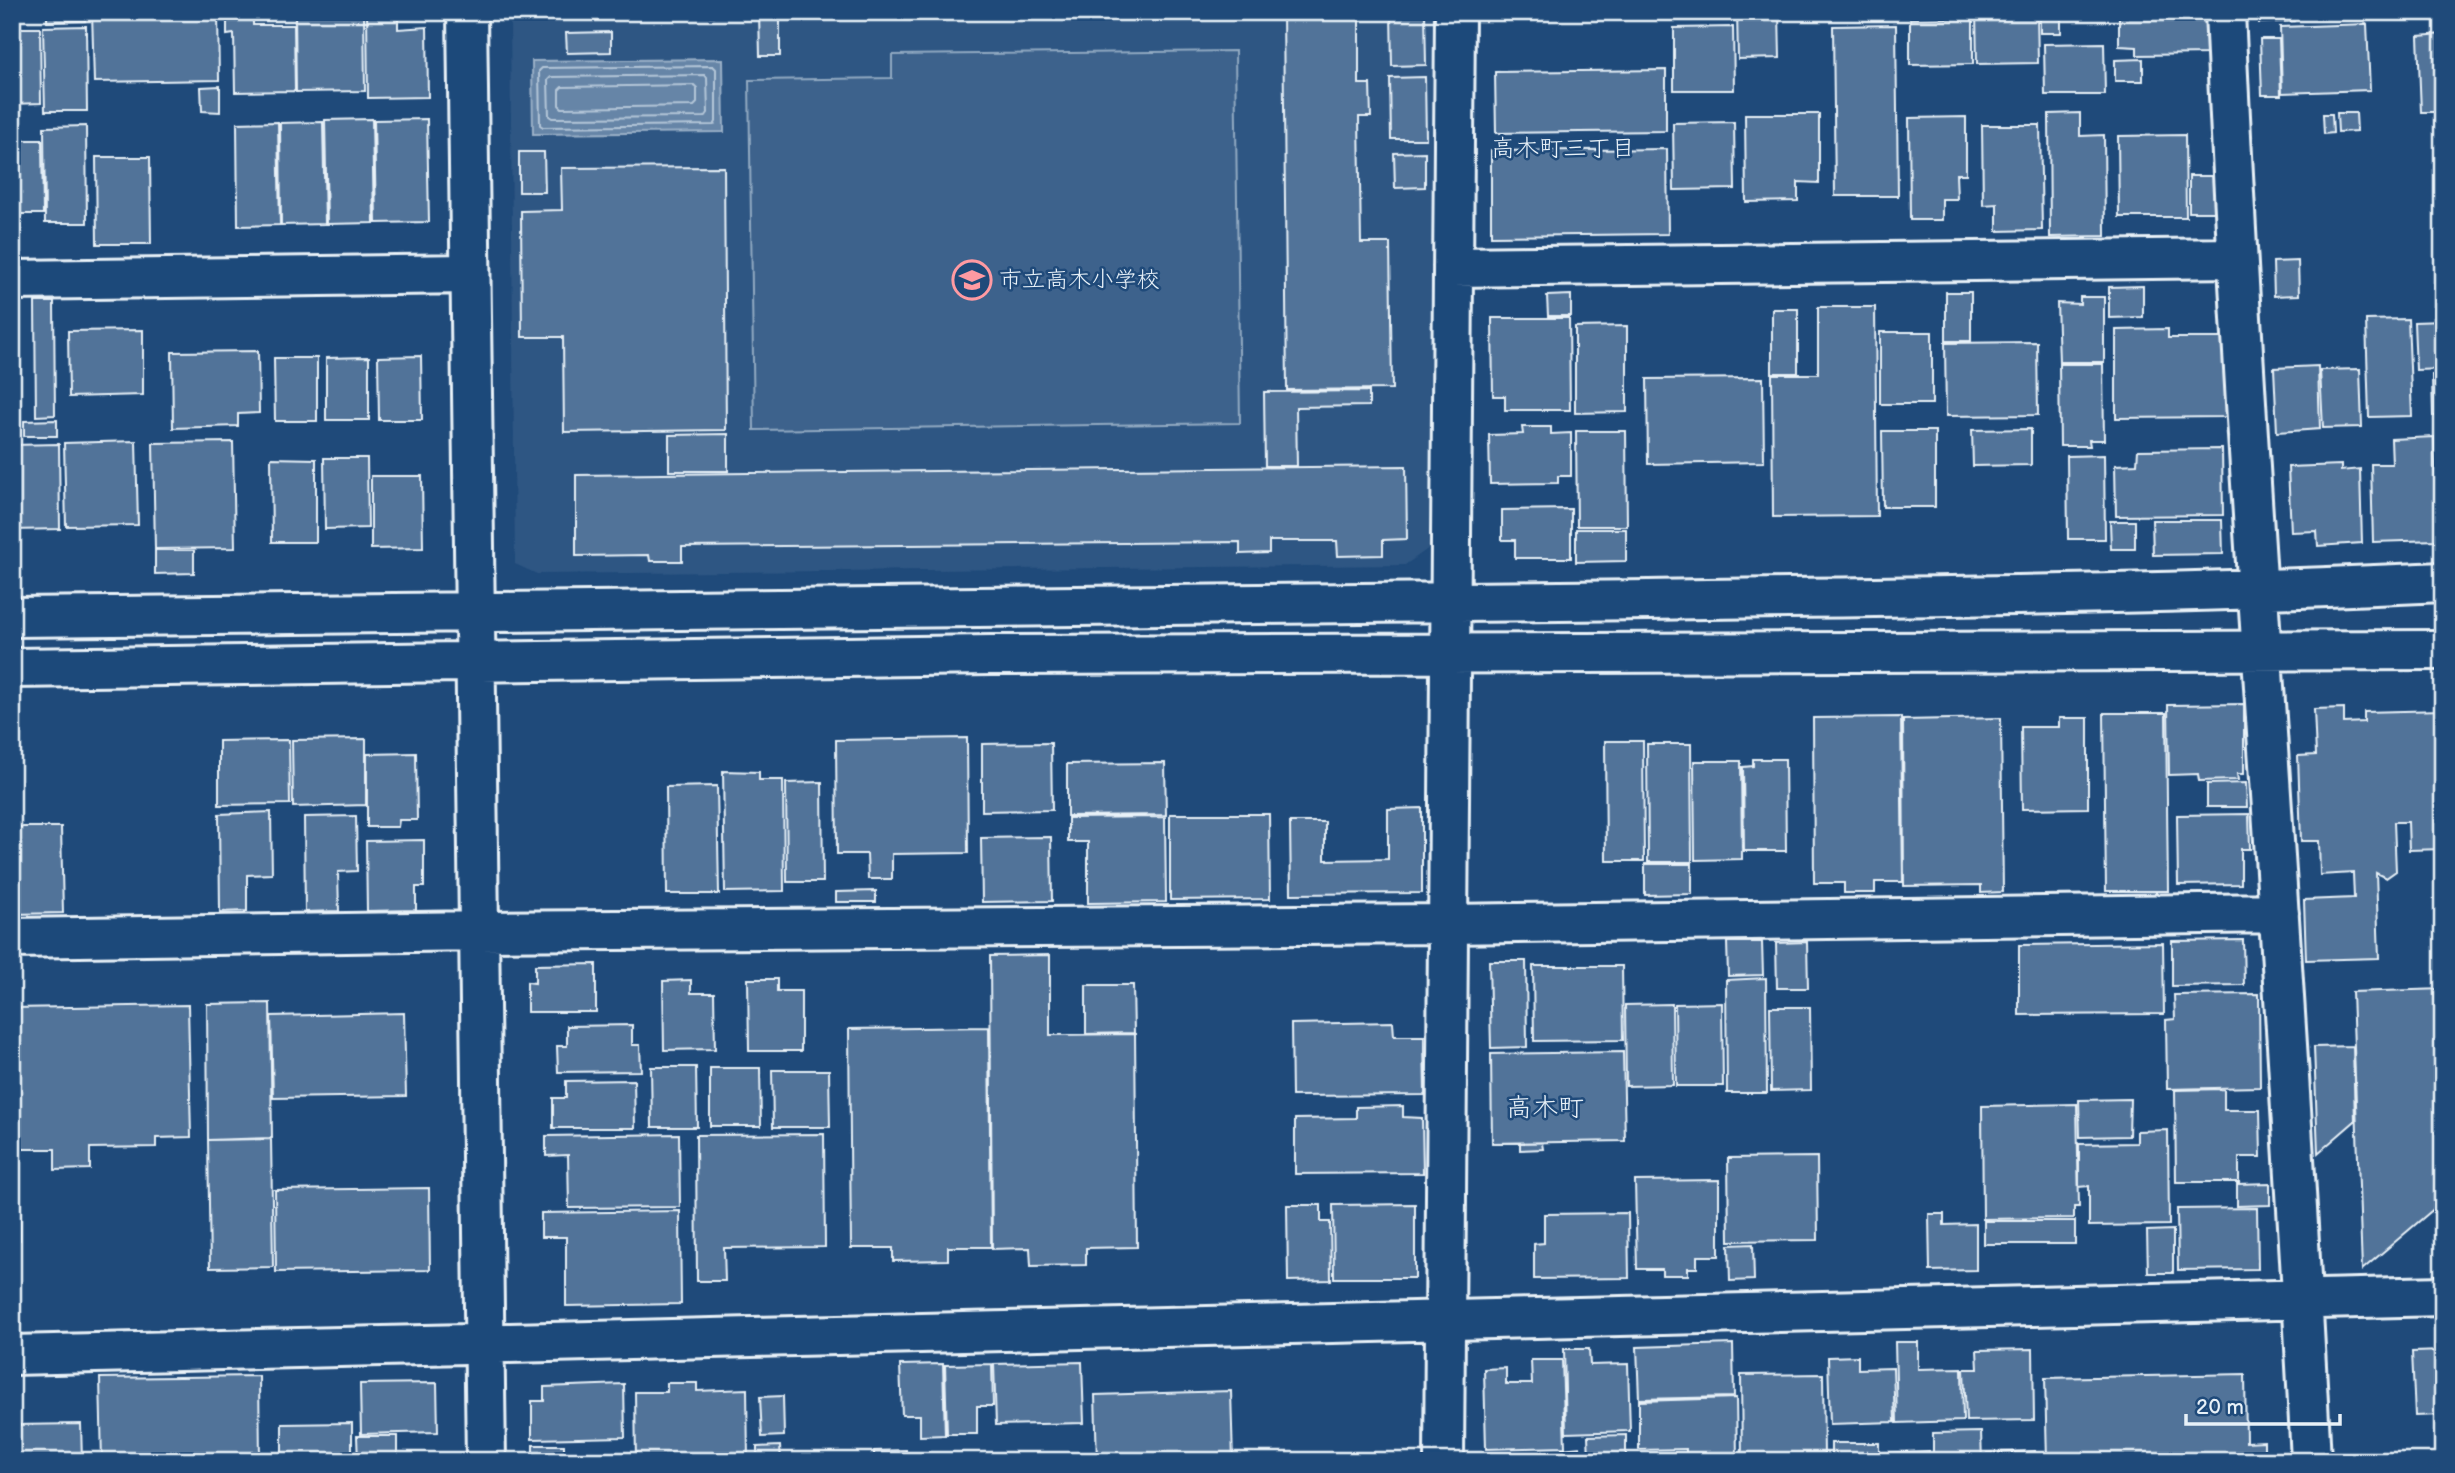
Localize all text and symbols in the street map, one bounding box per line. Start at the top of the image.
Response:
district label: 高木町三丁目 [1491,134,1635,163]
school or university icon: 市立高木小学校 [951,259,993,301]
place label: 市立高木小学校 [999,266,1160,294]
district label: 高木町 [1506,1093,1584,1124]
scale bar [2186,1382,2340,1426]
text: 20 m [2196,1395,2244,1420]

